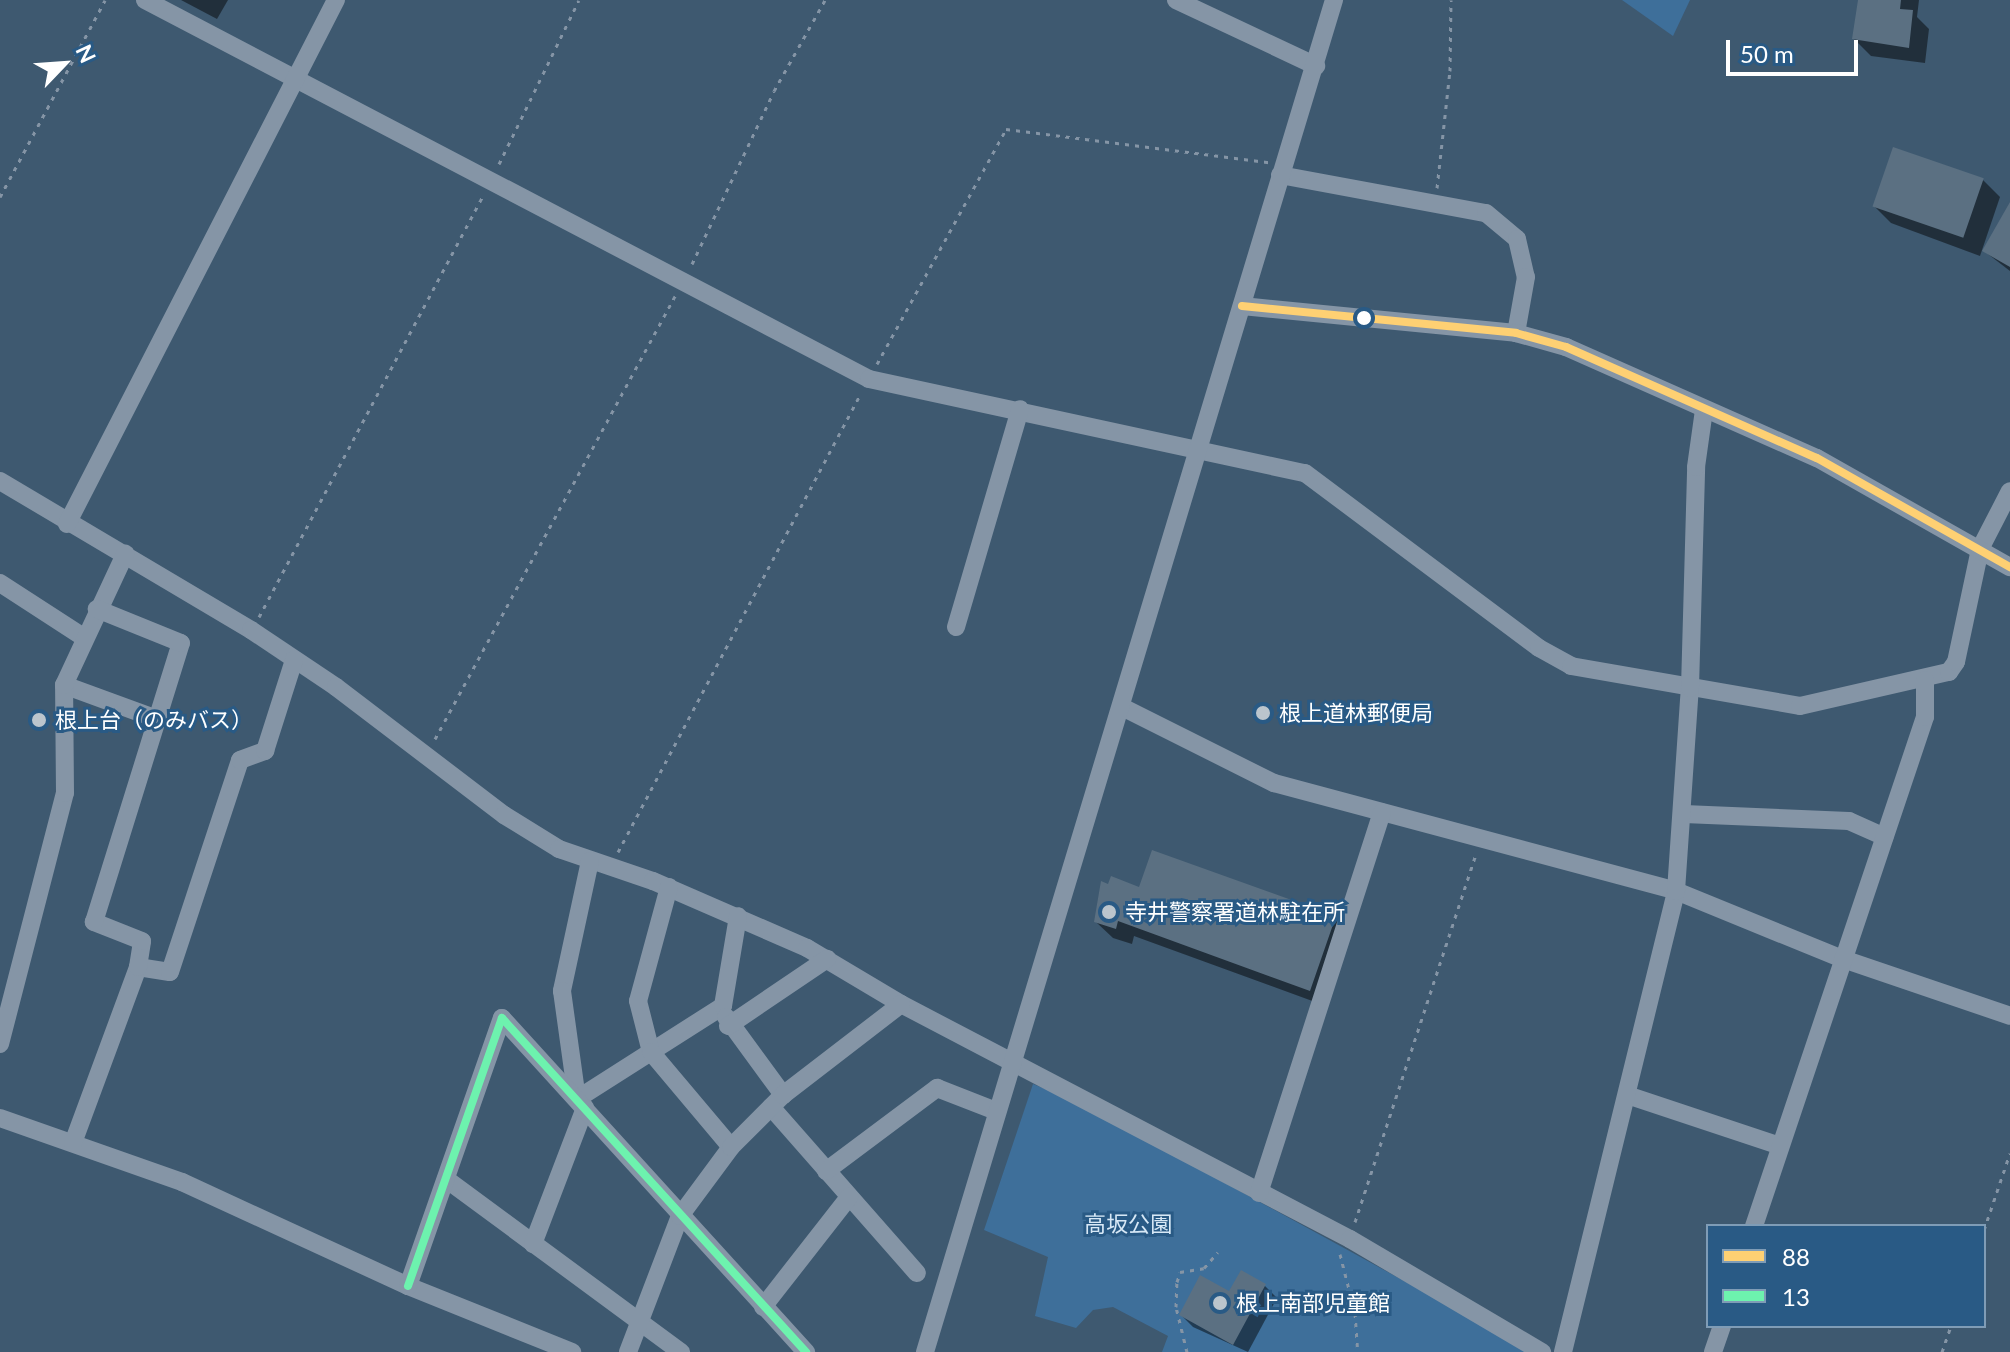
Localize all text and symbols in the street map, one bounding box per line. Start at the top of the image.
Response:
north arrow [24,24,104,104]
scale bar [1730,24,1862,74]
text: 50 m [1740,39,1794,68]
text: N [70,40,102,67]
unlabelled marker [1356,310,1372,326]
place label: 根上道林郵便局 [1279,700,1433,726]
marker: 根上道林郵便局 [1254,704,1272,722]
place label: 根上台（のみバス） [55,707,253,733]
marker: 根上台（のみバス） [30,711,48,729]
place label: 寺井警察署道林駐在所 [1125,899,1345,925]
marker: 寺井警察署道林駐在所 [1100,903,1118,921]
park label: 高坂公園 [1084,1211,1172,1237]
legend [1706,1224,1986,1328]
text: 88 [1782,1242,1810,1271]
text: 13 [1782,1282,1810,1311]
place label: 根上南部児童館 [1236,1290,1390,1316]
marker: 根上南部児童館 [1211,1294,1229,1312]

